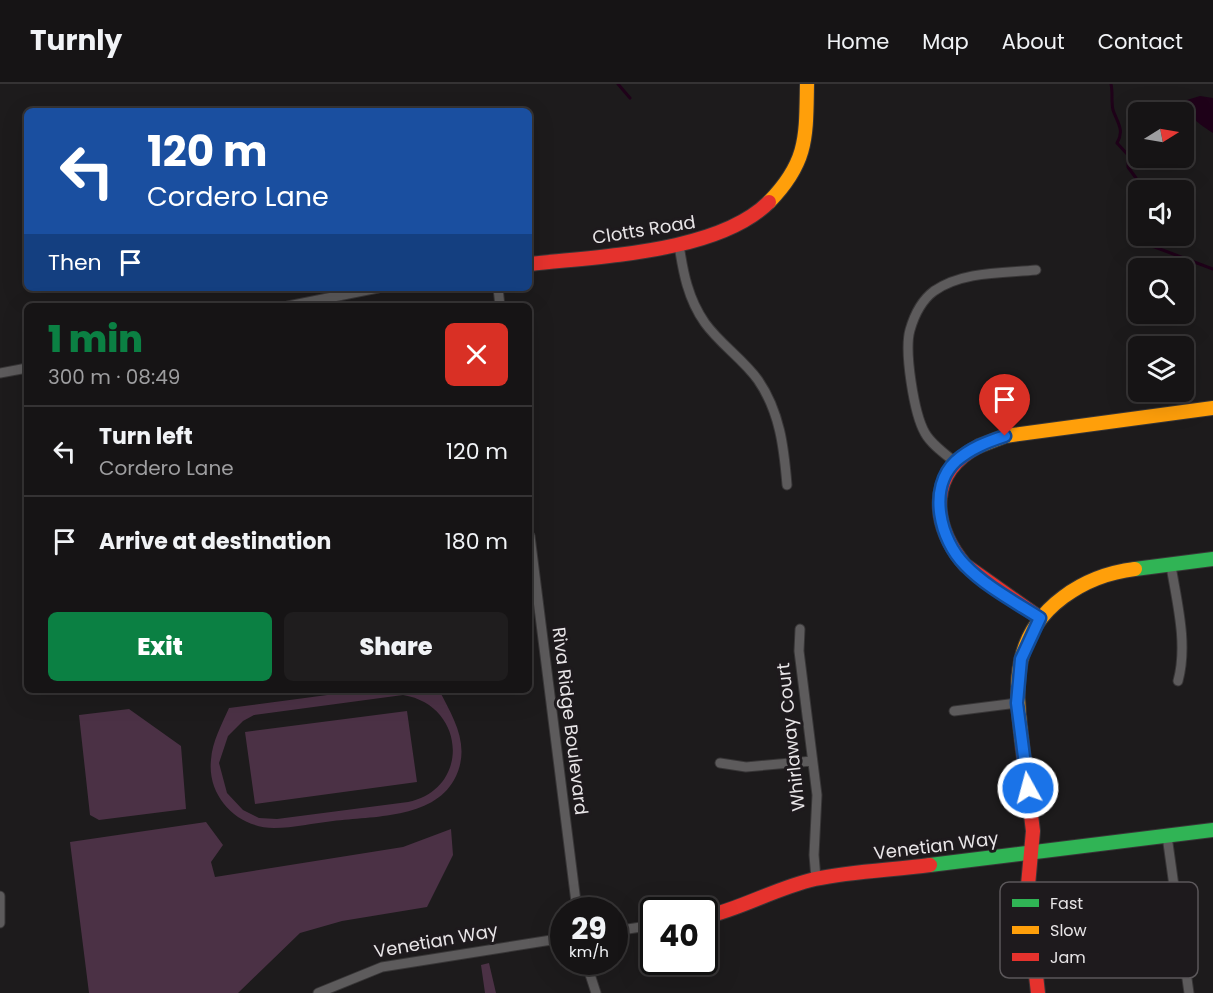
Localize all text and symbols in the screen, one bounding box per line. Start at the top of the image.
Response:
text: Turnly [30,21,122,60]
text: Home [827,27,889,56]
text: Map [922,27,969,56]
text: About [1002,27,1065,56]
text: Contact [1098,27,1183,56]
north arrow [1128,102,1194,168]
map controls [1128,102,1194,402]
text: 120 m [147,122,268,181]
icon: left [48,132,126,210]
text: Cordero Lane [147,178,329,215]
button: sound [1128,180,1194,246]
street label: Clotts Road [591,209,697,250]
icon: arrive [114,246,147,279]
text: Then [48,247,102,278]
button: search [1128,258,1194,324]
text: 1 min [48,314,143,365]
button: close [445,323,508,386]
button: layers [1128,336,1194,402]
text: 300 m · 08:49 [48,363,180,391]
pin [979,374,1030,436]
icon: arrive [988,383,1021,416]
text: Turn left [99,421,193,452]
icon: left [48,435,81,468]
text: 120 m [446,436,508,467]
text: Cordero Lane [99,454,234,482]
icon: arrive [48,525,81,558]
text: Arrive at destination [99,526,331,557]
text: 180 m [445,526,508,557]
button: Exit [48,612,272,681]
button: Share [284,612,508,681]
street label: Riva Ridge Boulevard [547,626,594,816]
street label: Whirlaway Court [770,662,811,812]
position arrow [996,756,1060,820]
street label: Venetian Way [872,825,1000,866]
legend [1000,882,1198,978]
text: Fast [1050,892,1083,915]
speed limit sign: 40 [640,897,718,975]
text: 29 [571,907,607,950]
street label: Venetian Way [372,917,500,964]
text: Slow [1050,919,1087,942]
text: km/h [569,941,609,962]
text: Jam [1050,946,1086,969]

